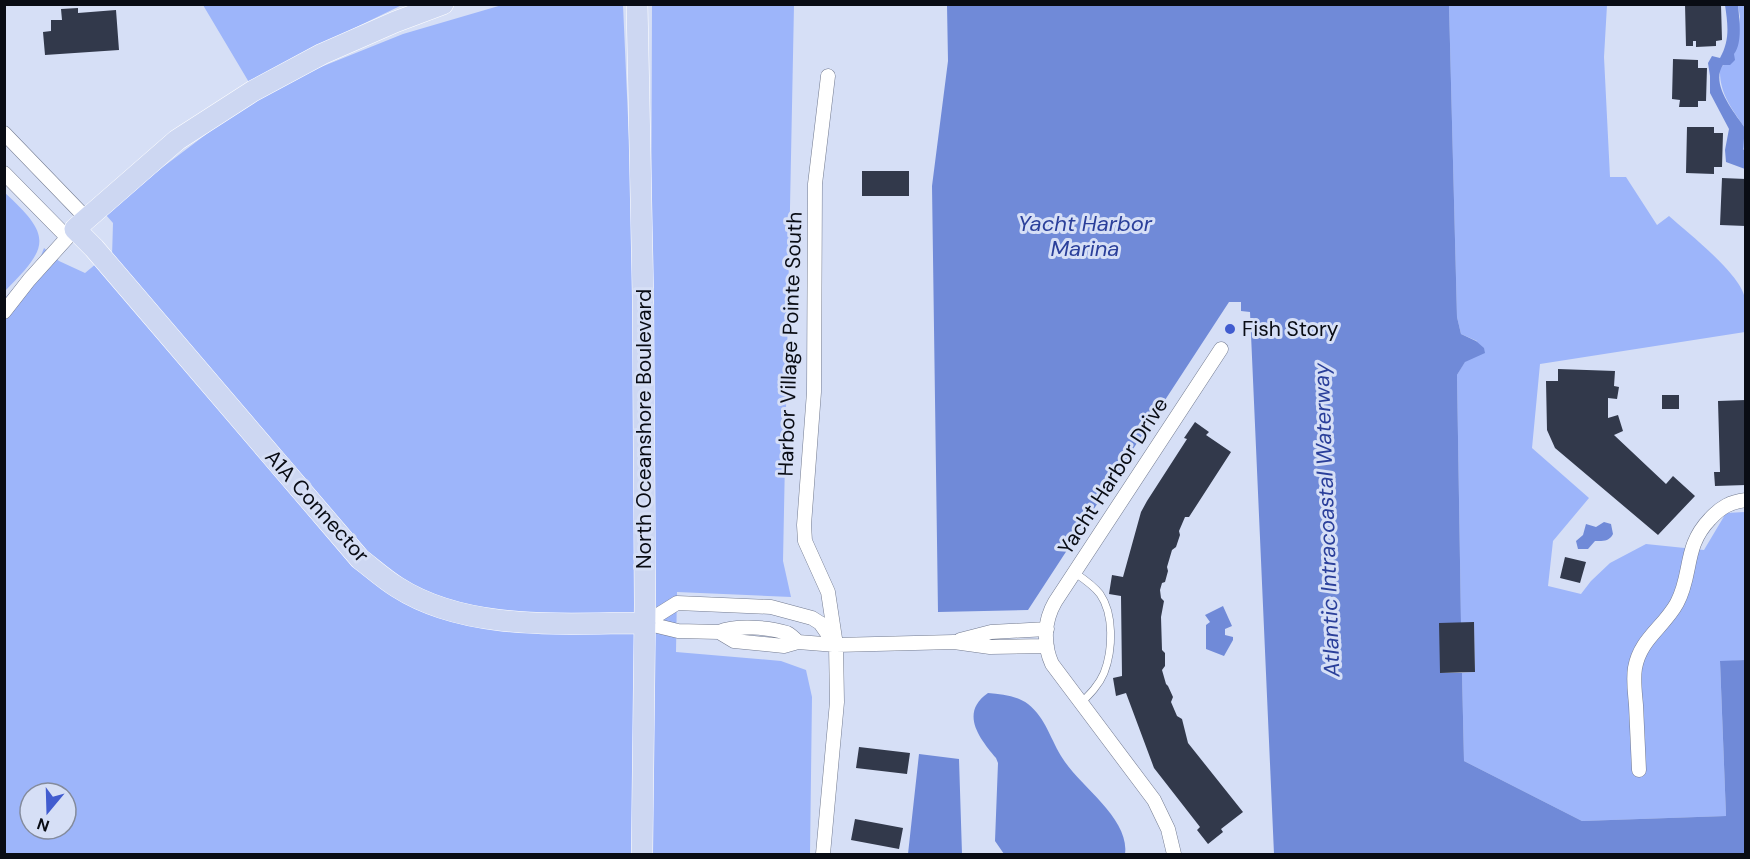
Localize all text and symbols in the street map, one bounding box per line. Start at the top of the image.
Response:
water label: Yacht Harbor Marina [1018,209,1153,263]
street label: Harbor Village Pointe South [771,211,809,477]
street label: North Oceanshore Boulevard [630,289,658,569]
place label: Fish Story [1242,315,1339,343]
marker: Fish Story [1223,322,1237,336]
water label: Atlantic Intracoastal Waterway [1307,362,1347,678]
street label: Yacht Harbor Drive [1052,392,1174,560]
street label: A1A Connector [259,444,375,569]
north arrow [18,781,78,841]
text: N [34,813,52,837]

